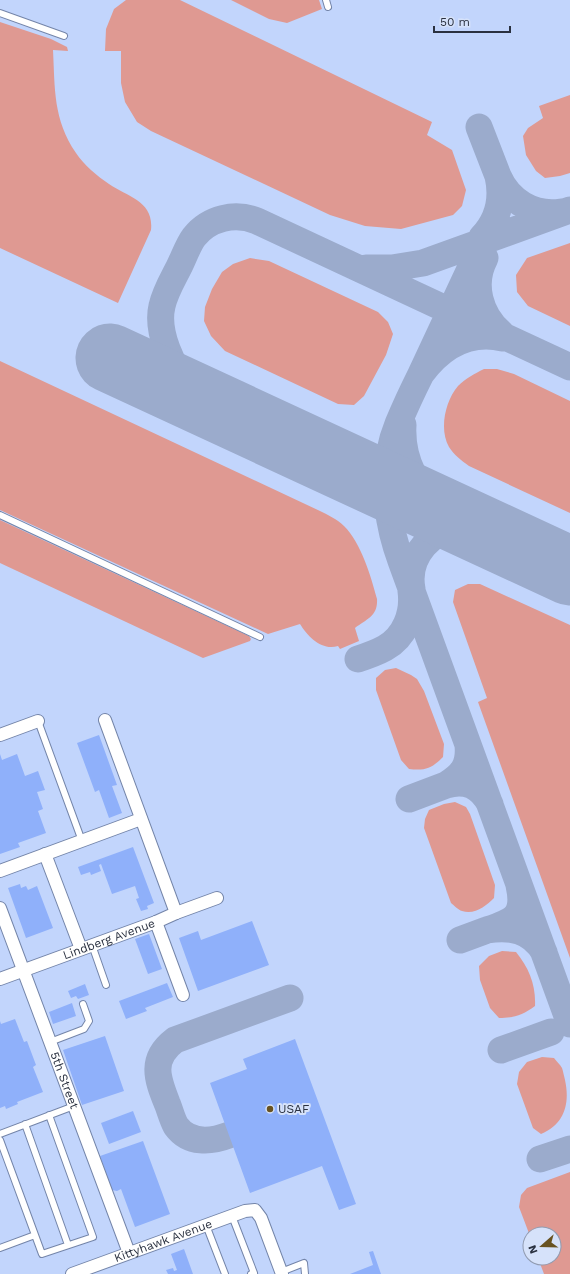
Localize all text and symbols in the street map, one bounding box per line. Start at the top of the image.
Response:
scale bar [434,8,510,34]
text: 50 m [440,15,470,29]
street label: Lindberg Avenue [61,916,157,962]
street label: 5th Street [47,1050,81,1111]
place label: USAF [278,1102,309,1116]
marker: USAF [265,1104,275,1114]
street label: Kittyhawk Avenue [112,1217,214,1265]
north arrow [522,1226,562,1266]
text: N [526,1243,541,1255]

